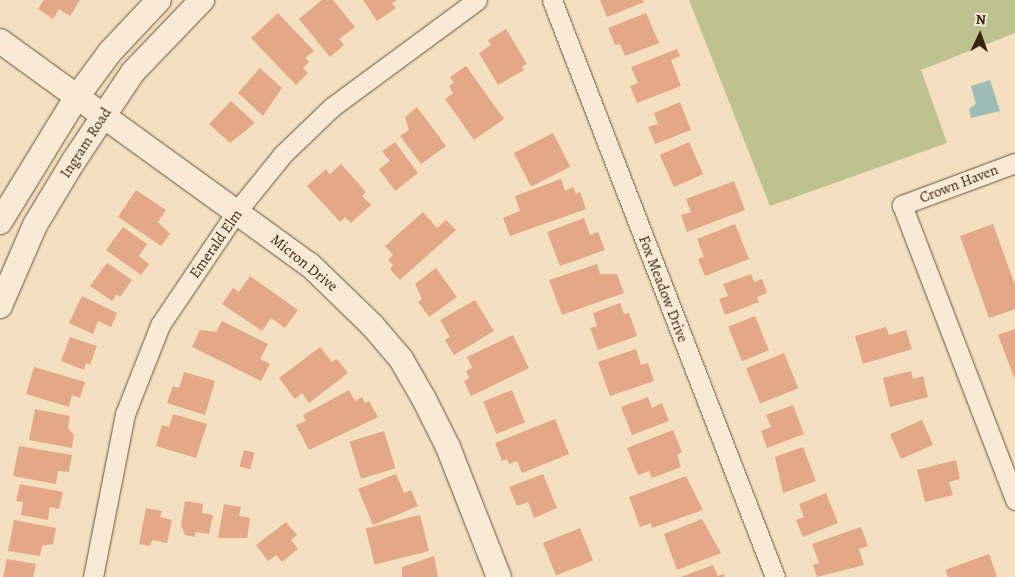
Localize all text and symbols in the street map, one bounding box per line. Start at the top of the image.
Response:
north arrow [955,10,1005,60]
text: N [975,10,986,29]
street label: Ingram Road [57,104,115,182]
street label: Crown Haven [917,161,1001,207]
street label: Emerald Elm [186,206,246,282]
street label: Micron Drive [267,230,341,296]
street label: Fox Meadow Drive [634,233,692,345]

